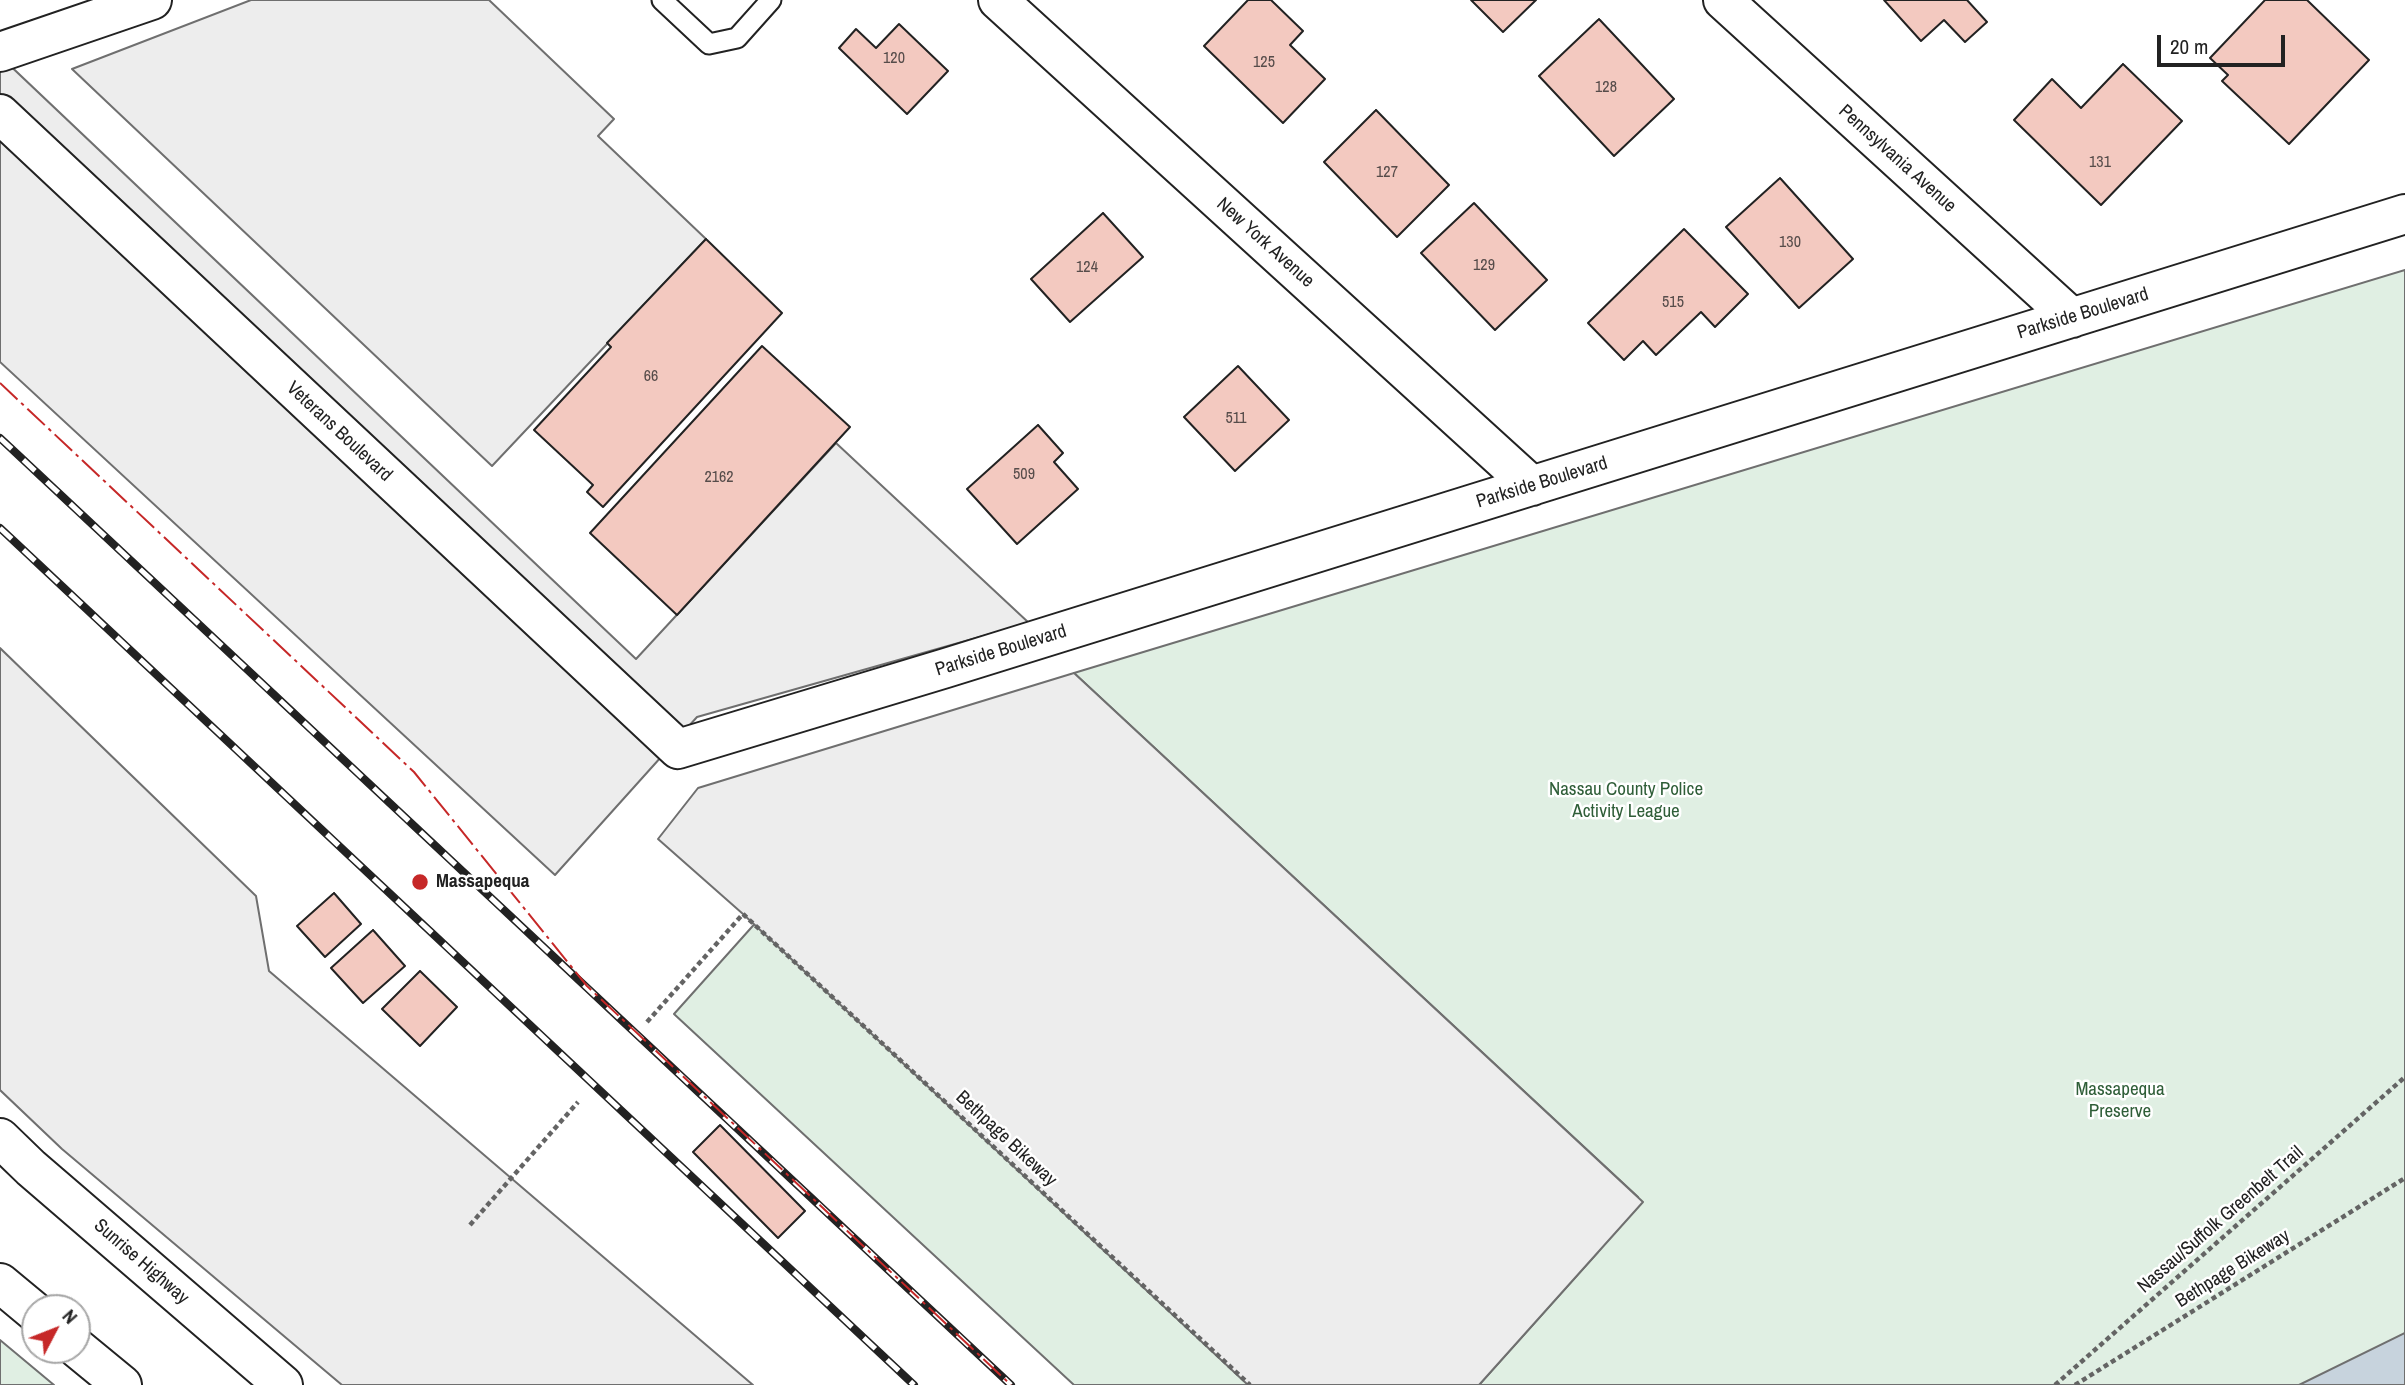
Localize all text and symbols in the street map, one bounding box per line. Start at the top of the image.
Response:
scale bar [2160,21,2288,65]
text: 20 m [2170,32,2208,61]
house number: 120 [883,49,905,69]
house number: 125 [1253,53,1275,73]
house number: 128 [1595,78,1617,98]
street label: Pennsylvania Avenue [1833,100,1961,218]
house number: 131 [2089,153,2111,173]
house number: 127 [1376,163,1398,183]
street label: New York Avenue [1212,193,1318,293]
house number: 130 [1779,233,1801,253]
house number: 129 [1473,256,1495,276]
house number: 124 [1076,258,1098,278]
street label: Parkside Boulevard [2015,283,2151,345]
house number: 515 [1662,293,1684,313]
house number: 66 [644,367,658,387]
street label: Veterans Boulevard [281,377,397,487]
house number: 511 [1226,409,1246,429]
street label: Parkside Boulevard [1474,452,1610,514]
house number: 509 [1013,465,1035,485]
house number: 2162 [704,468,734,488]
street label: Parkside Boulevard [933,620,1069,682]
park label: Nassau County Police Activity League [1549,779,1703,823]
place label: Massapequa [436,871,530,893]
marker: Massapequa [410,872,430,892]
park label: Massapequa Preserve [2075,1079,2165,1123]
street label: Bethpage Bikeway [951,1086,1061,1192]
street label: Nassau/Suffolk Greenbelt Trail [2133,1142,2309,1298]
street label: Sunrise Highway [89,1214,193,1310]
street label: Bethpage Bikeway [2172,1225,2294,1313]
north arrow [21,1294,91,1364]
text: N [57,1303,84,1329]

